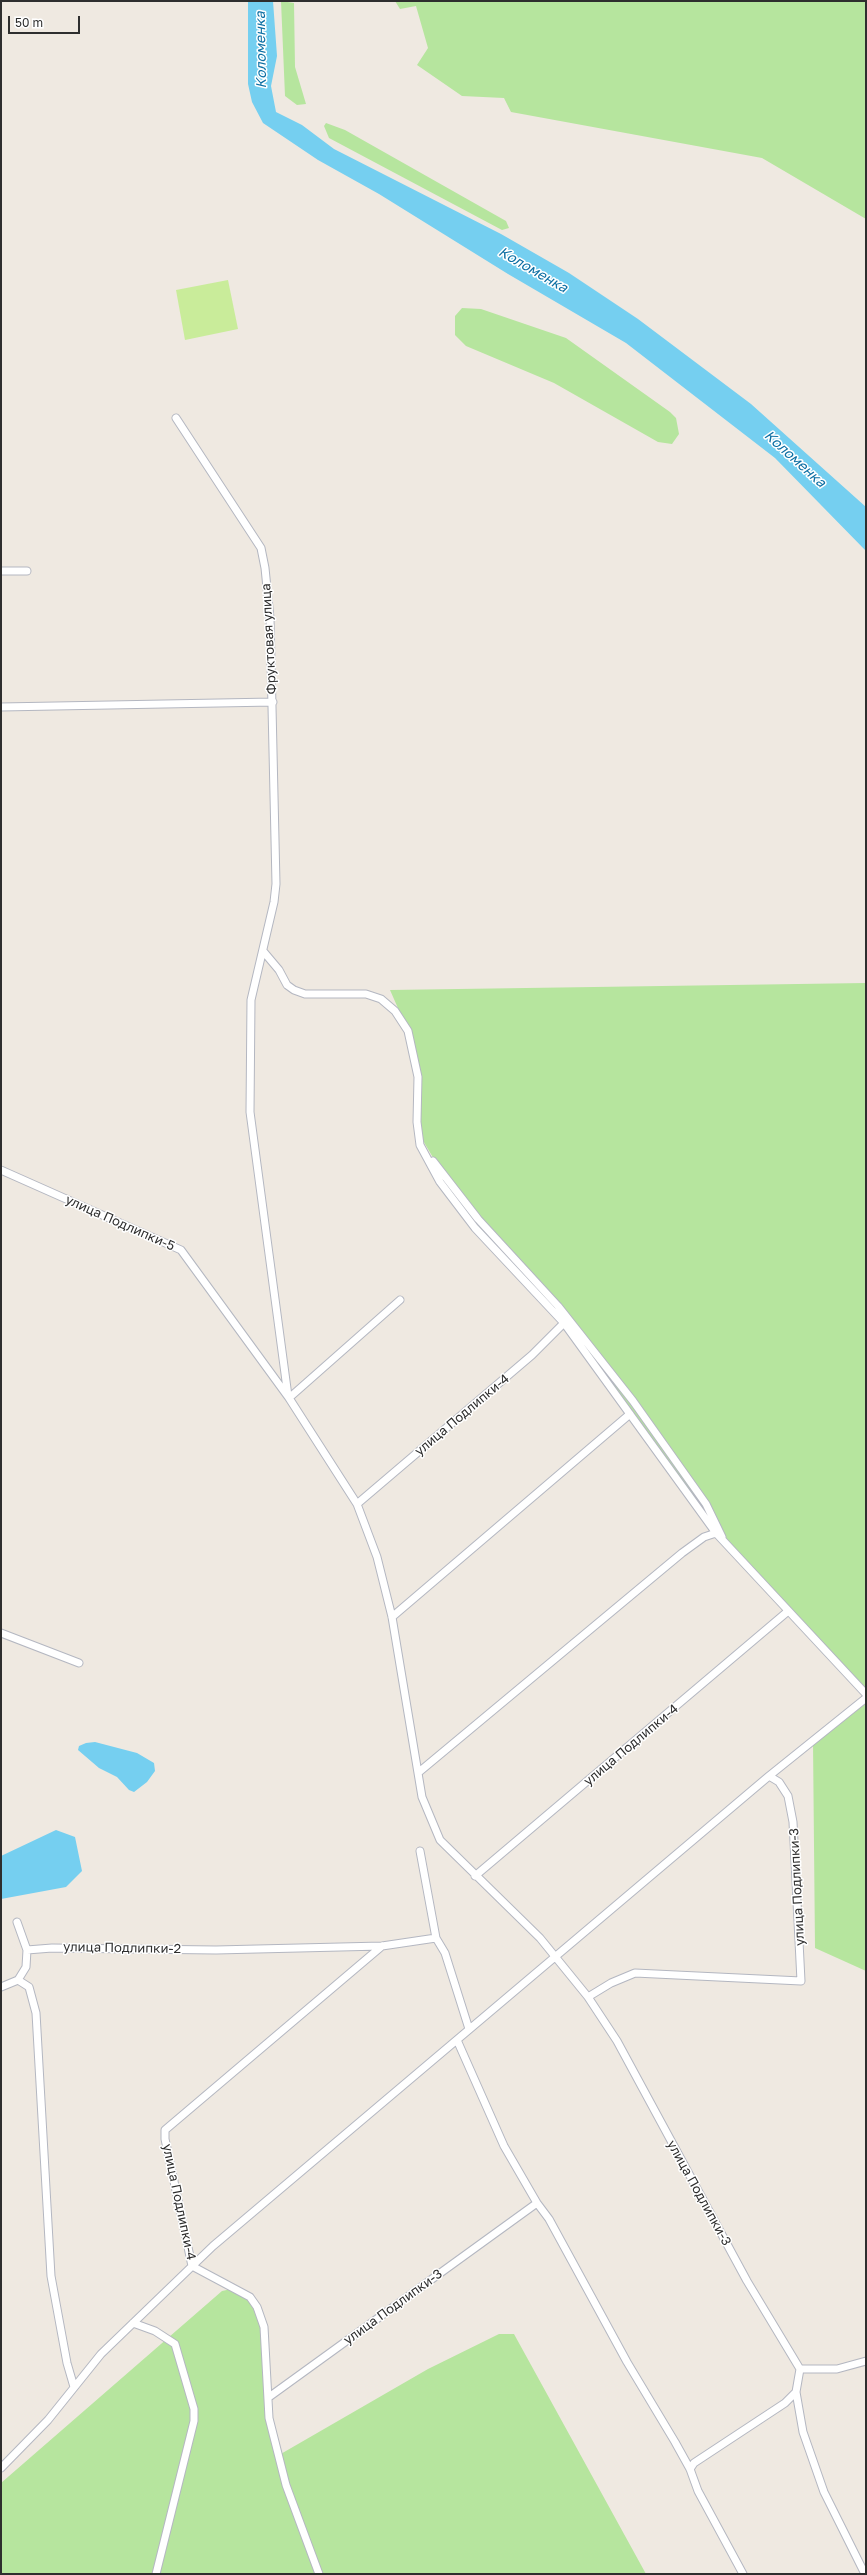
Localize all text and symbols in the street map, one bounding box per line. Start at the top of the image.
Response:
scale bar [10,8,82,34]
water label: Коломенка [252,11,270,89]
text: 50 m [15,15,43,30]
water label: Коломенка [495,243,571,297]
water label: Коломенка [761,427,829,491]
street label: Фруктовая улица [258,583,280,695]
street label: улица Подлипки-5 [63,1192,177,1254]
street label: улица Подлипки-4 [412,1371,512,1459]
street label: улица Подлипки-4 [581,1701,681,1789]
street label: улица Подлипки-3 [786,1828,808,1946]
street label: улица Подлипки-2 [63,1939,181,1957]
street label: улица Подлипки-3 [664,2138,734,2248]
street label: улица Подлипки-4 [159,2142,199,2262]
street label: улица Подлипки-3 [341,2266,445,2348]

